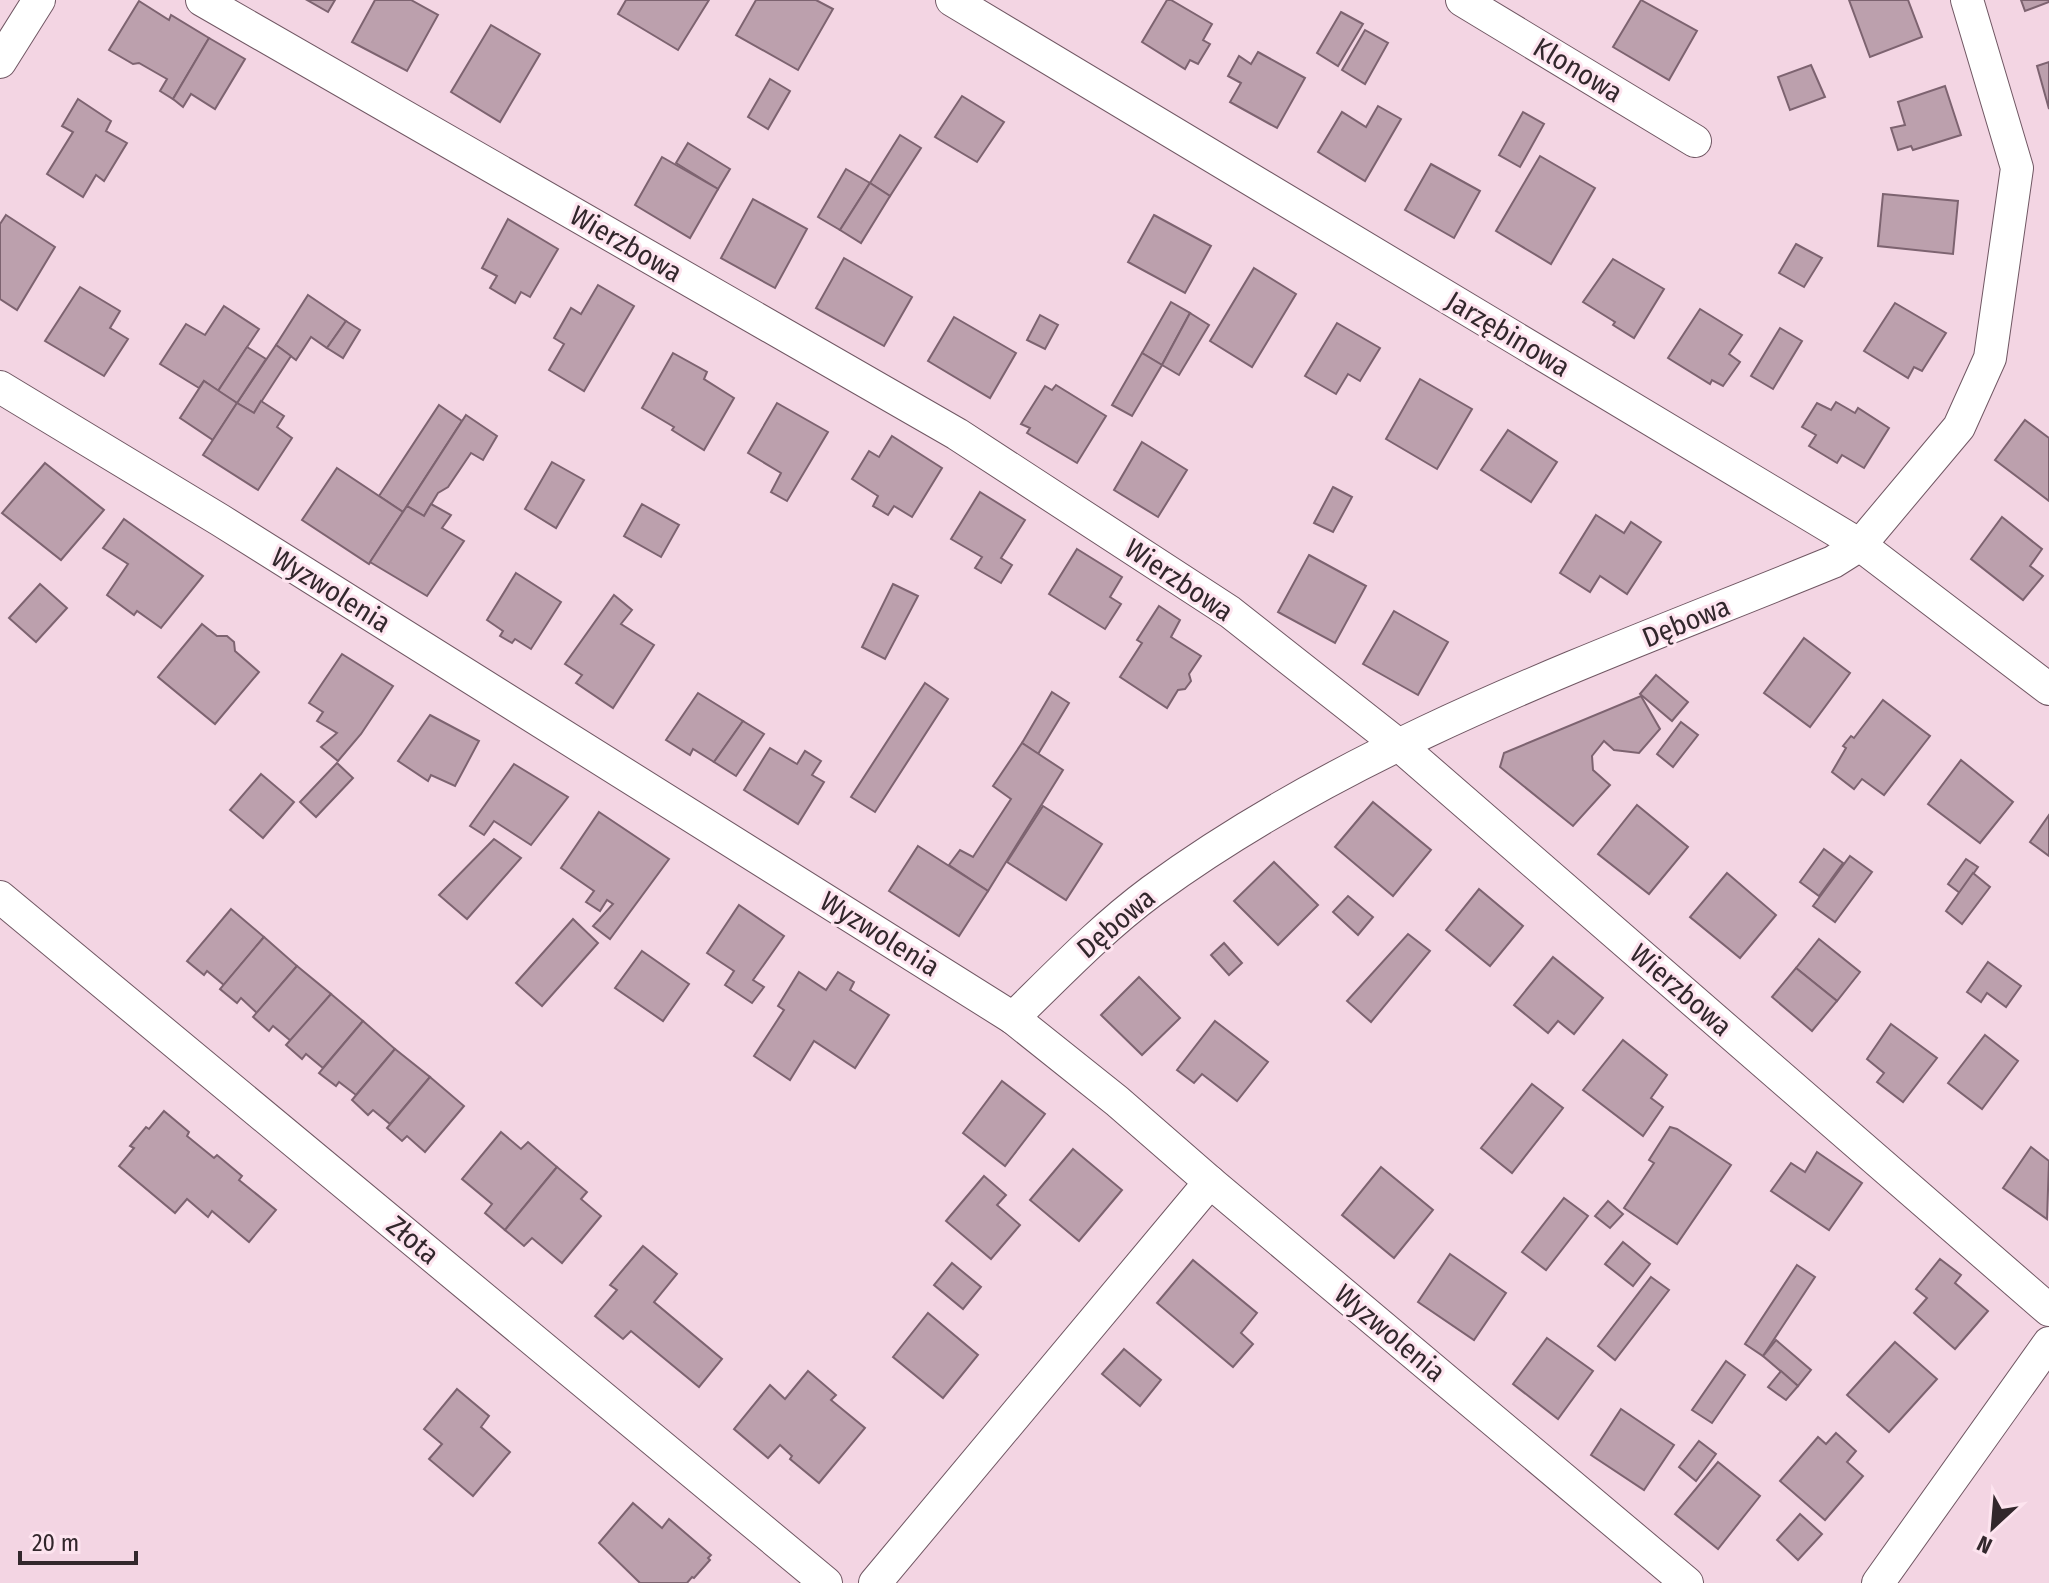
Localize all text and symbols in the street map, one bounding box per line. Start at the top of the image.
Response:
street label: Klonowa [1528,31,1628,109]
street label: Wierzbowa [564,199,688,289]
street label: Jarzębinowa [1440,284,1576,384]
street label: Wierzbowa [1118,532,1240,628]
street label: Wyzwolenia [265,540,397,640]
street label: Dębowa [1637,590,1735,654]
street label: Dębowa [1070,881,1162,965]
street label: Wyzwolenia [814,884,946,984]
street label: Wierzbowa [1623,937,1739,1043]
street label: Złota [380,1209,446,1271]
street label: Wyzwolenia [1328,1277,1452,1389]
north arrow [1953,1487,2033,1567]
scale bar [20,1515,136,1565]
text: 20 m [32,1529,79,1557]
text: N [1973,1530,1996,1560]

